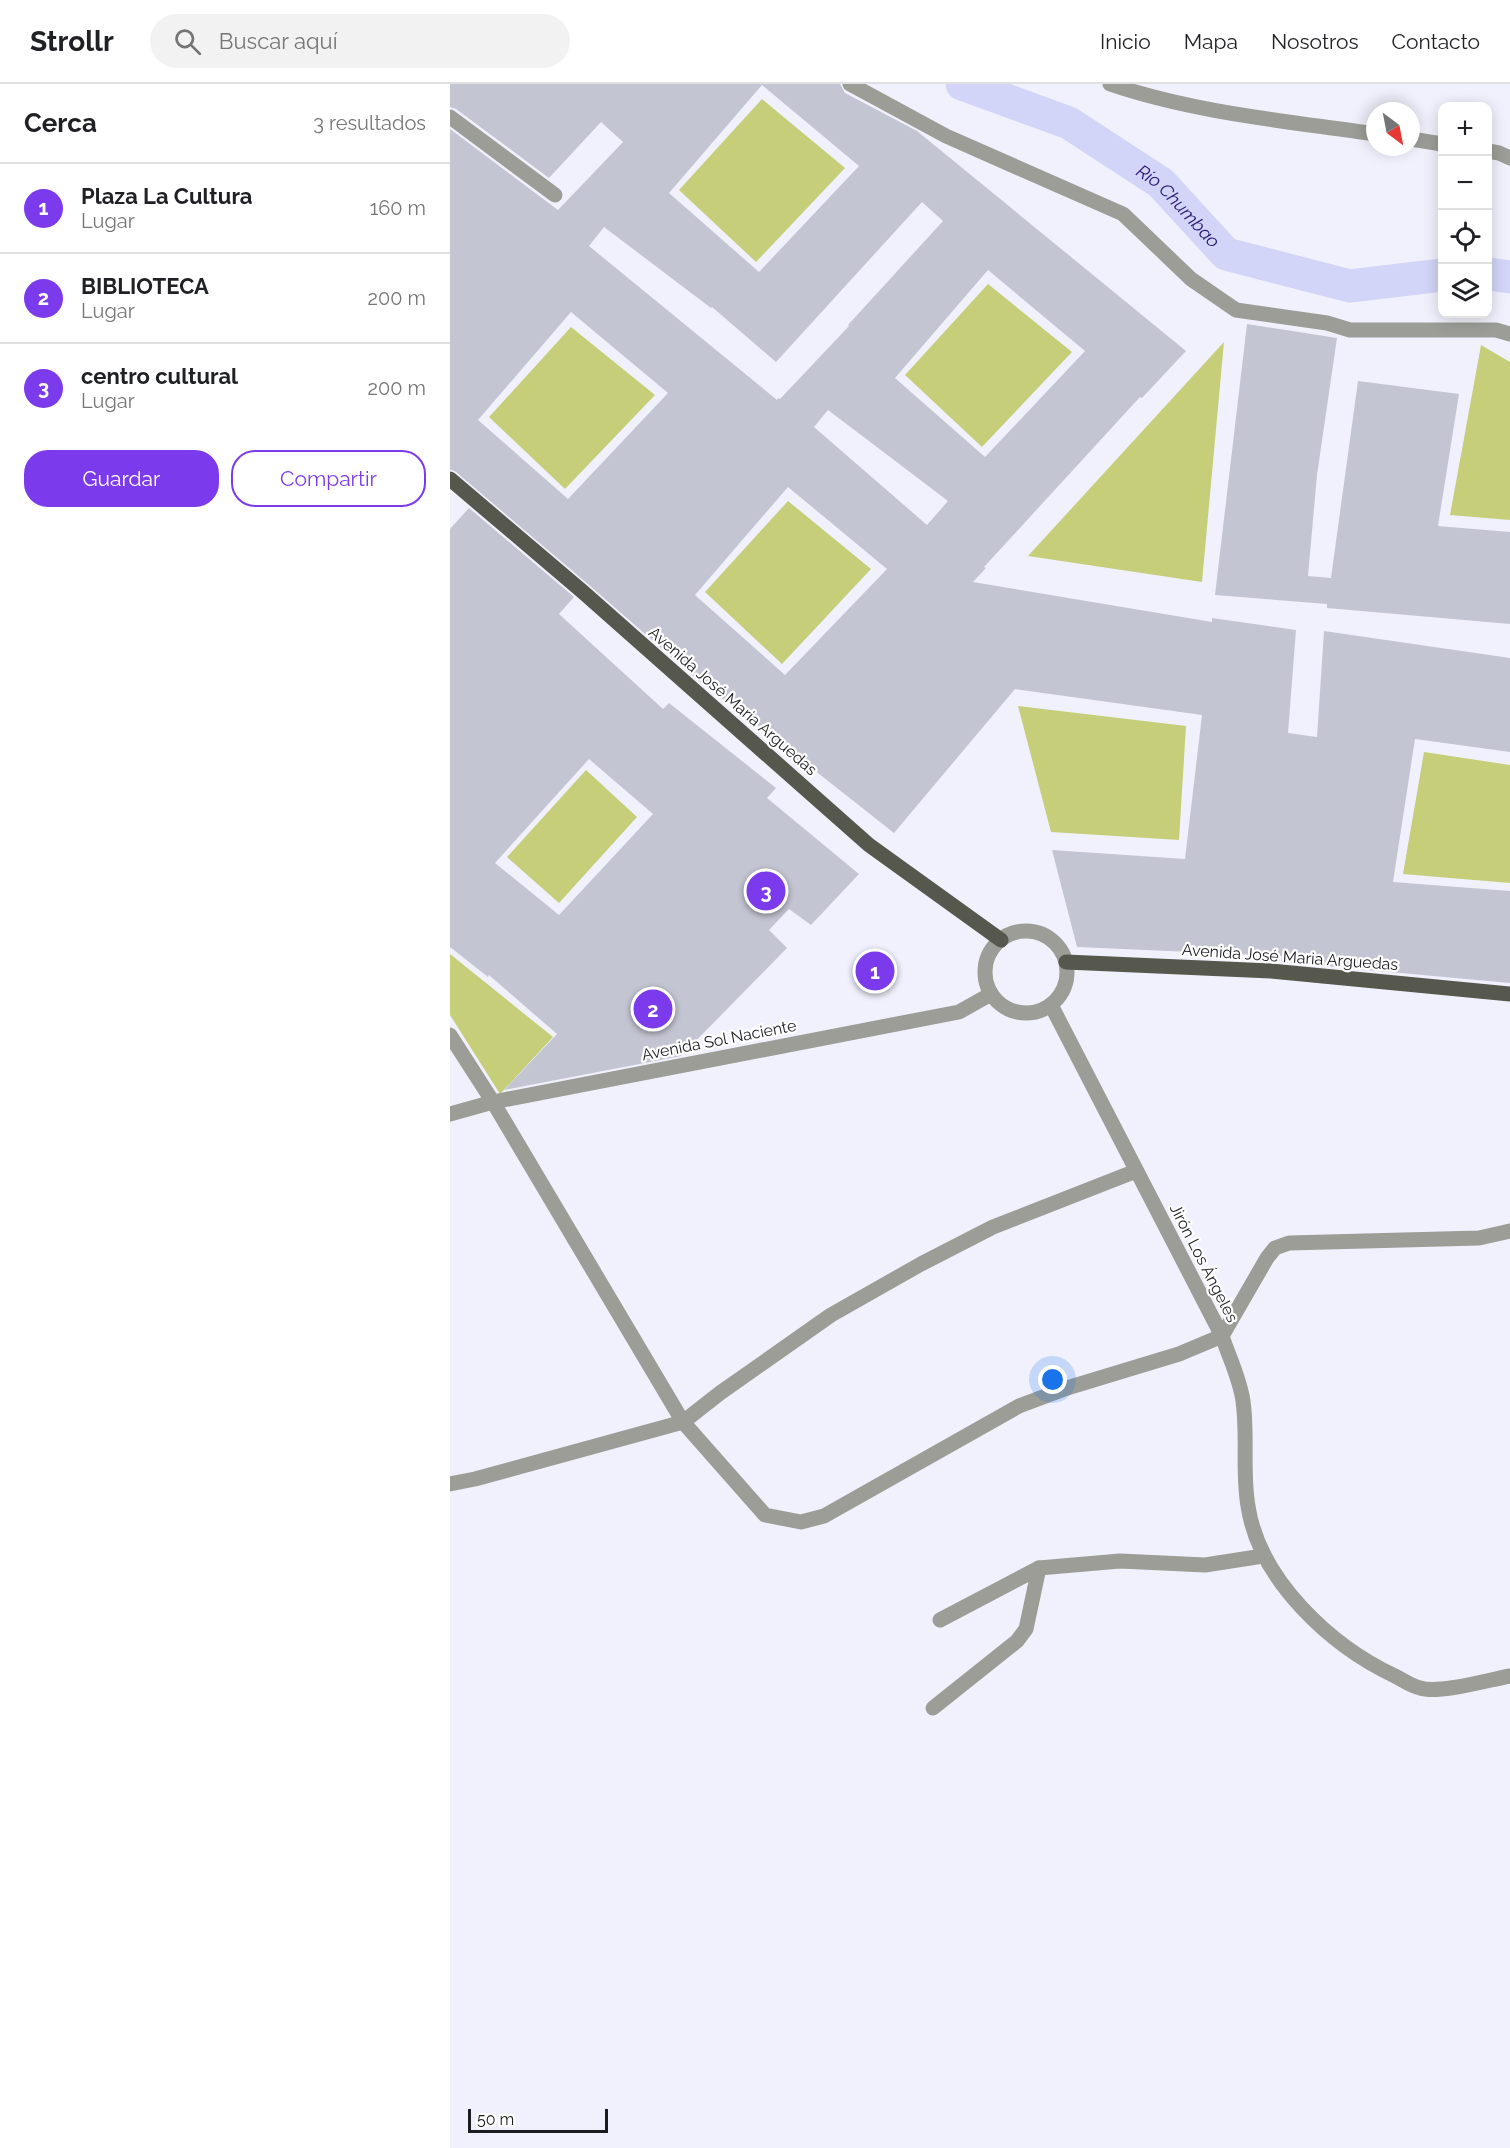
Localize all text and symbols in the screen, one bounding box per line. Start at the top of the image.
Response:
search box [150,14,570,68]
text: Strollr [30,25,114,58]
icon: search [171,25,204,58]
text: Buscar aquí [219,28,337,54]
text: Inicio [1100,29,1151,54]
text: Mapa [1184,29,1238,54]
text: Nosotros [1271,29,1359,54]
text: Contacto [1392,29,1480,54]
north arrow [1366,102,1420,156]
map controls [1438,102,1492,318]
button: + [1438,102,1492,156]
text: Cerca [24,108,97,138]
text: 3 resultados [313,111,426,135]
button: − [1438,156,1492,210]
water label: Río Chumbao [1133,160,1225,251]
text: Plaza La Cultura [81,183,252,209]
text: 1 [39,196,48,220]
text: 160 m [370,196,426,220]
text: Lugar [81,209,135,233]
button: locate [1438,210,1492,264]
button: layers [1438,264,1492,318]
text: BIBLIOTECA [81,273,209,299]
text: 2 [38,286,49,310]
text: 200 m [368,286,426,310]
text: Lugar [81,299,135,323]
text: centro cultural [81,363,238,389]
text: 3 [38,376,49,400]
text: 200 m [368,376,426,400]
text: Lugar [81,389,135,413]
button: Guardar [24,450,219,507]
button: Compartir [231,450,426,507]
street label: Avenida José Maria Arguedas [645,623,821,779]
pin: 3 [746,868,786,914]
street label: Avenida José Maria Arguedas [1181,940,1399,974]
pin: 1 [856,948,894,994]
pin: 2 [634,986,672,1032]
street label: Avenida Sol Naciente [640,1016,798,1064]
street label: Jirón Los Ángeles [1166,1200,1243,1326]
your location [1038,1365,1067,1394]
scale bar [468,2106,608,2134]
text: 50 m [477,2110,514,2129]

